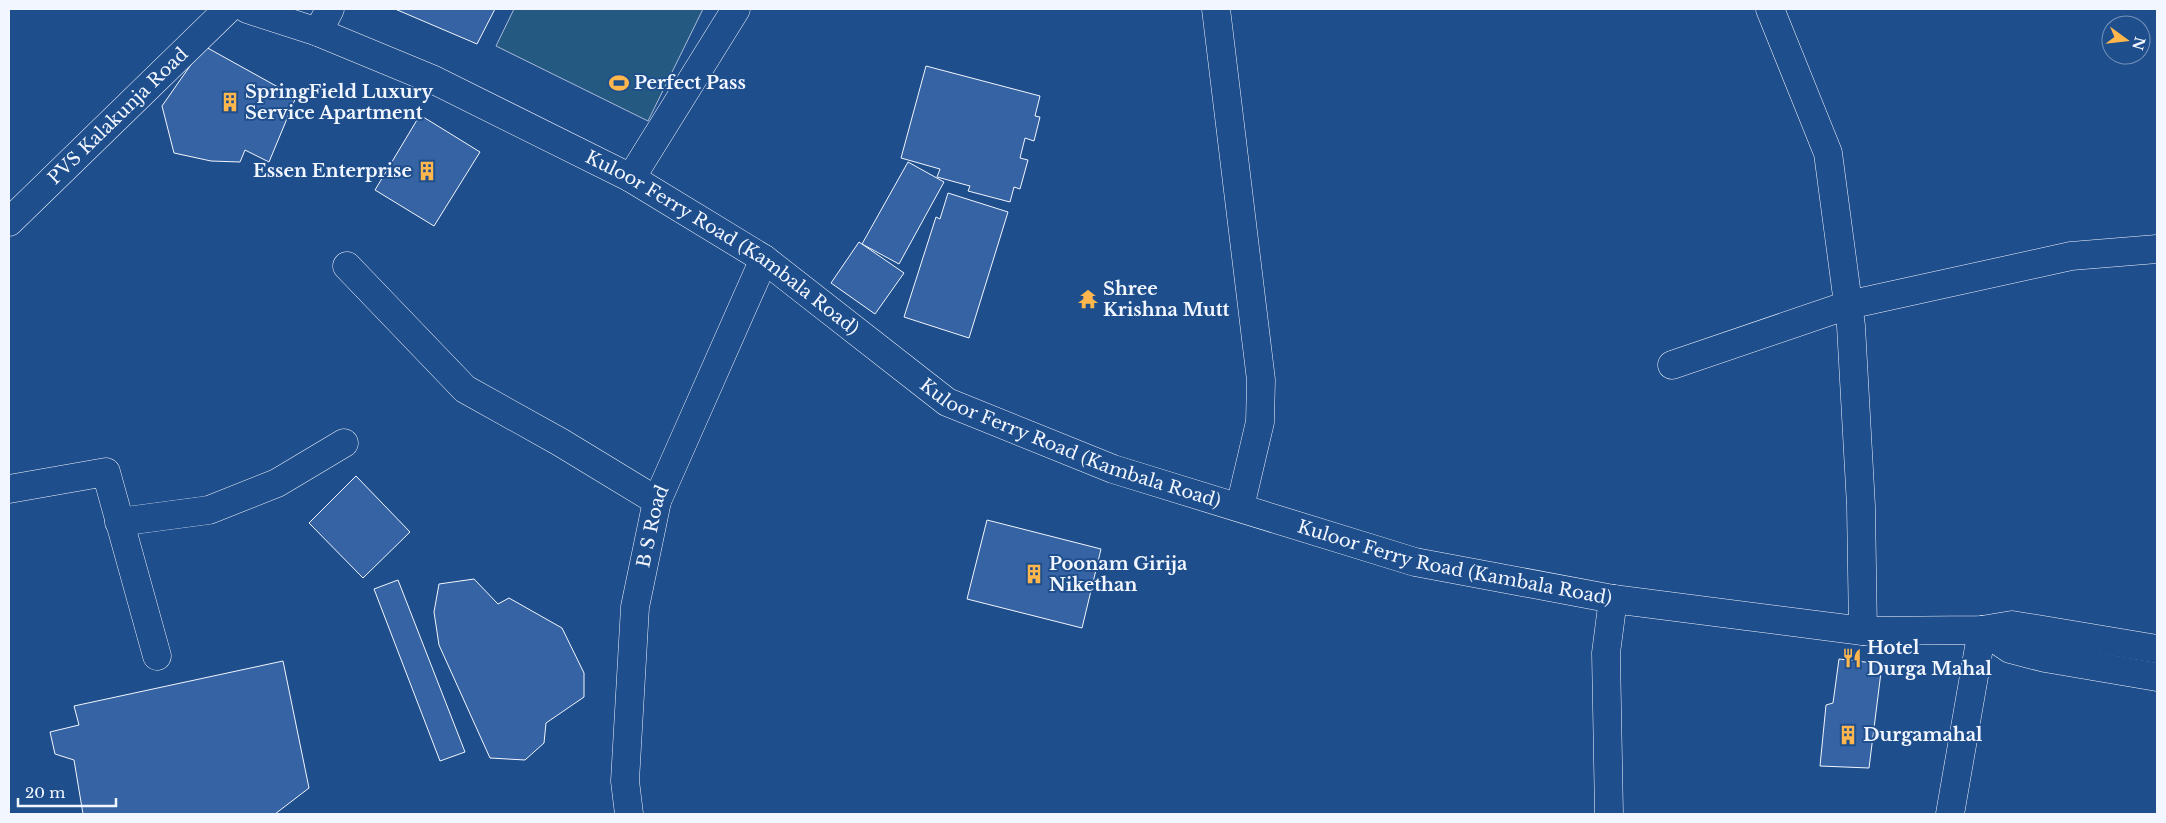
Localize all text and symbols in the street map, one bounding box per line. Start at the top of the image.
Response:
north arrow [2101,15,2151,65]
text: N [2128,35,2149,52]
street label: PVS Kalakunja Road [43,43,193,189]
sports icon: Perfect Pass [608,72,630,94]
place label: Perfect Pass [634,72,746,94]
place label: SpringField Luxury Service Apartment [245,81,433,124]
building icon: SpringField Luxury Service Apartment [219,91,241,113]
street label: Kuloor Ferry Road (Kambala Road) [582,146,863,340]
place label: Essen Enterprise [253,160,412,182]
building icon: Essen Enterprise [416,160,438,182]
place label: Shree Krishna Mutt [1103,278,1230,321]
temple icon: Shree Krishna Mutt [1077,288,1099,310]
street label: Kuloor Ferry Road (Kambala Road) [915,374,1223,513]
street label: B S Road [632,482,674,569]
street label: Kuloor Ferry Road (Kambala Road) [1295,515,1614,610]
place label: Poonam Girija Nikethan [1049,553,1188,596]
building icon: Poonam Girija Nikethan [1023,563,1045,585]
place label: Hotel Durga Mahal [1867,637,1992,680]
restaurant icon: Hotel Durga Mahal [1841,647,1863,669]
building icon: Durgamahal [1837,724,1859,746]
place label: Durgamahal [1863,724,1983,746]
scale bar [18,776,115,808]
text: 20 m [25,783,65,802]

